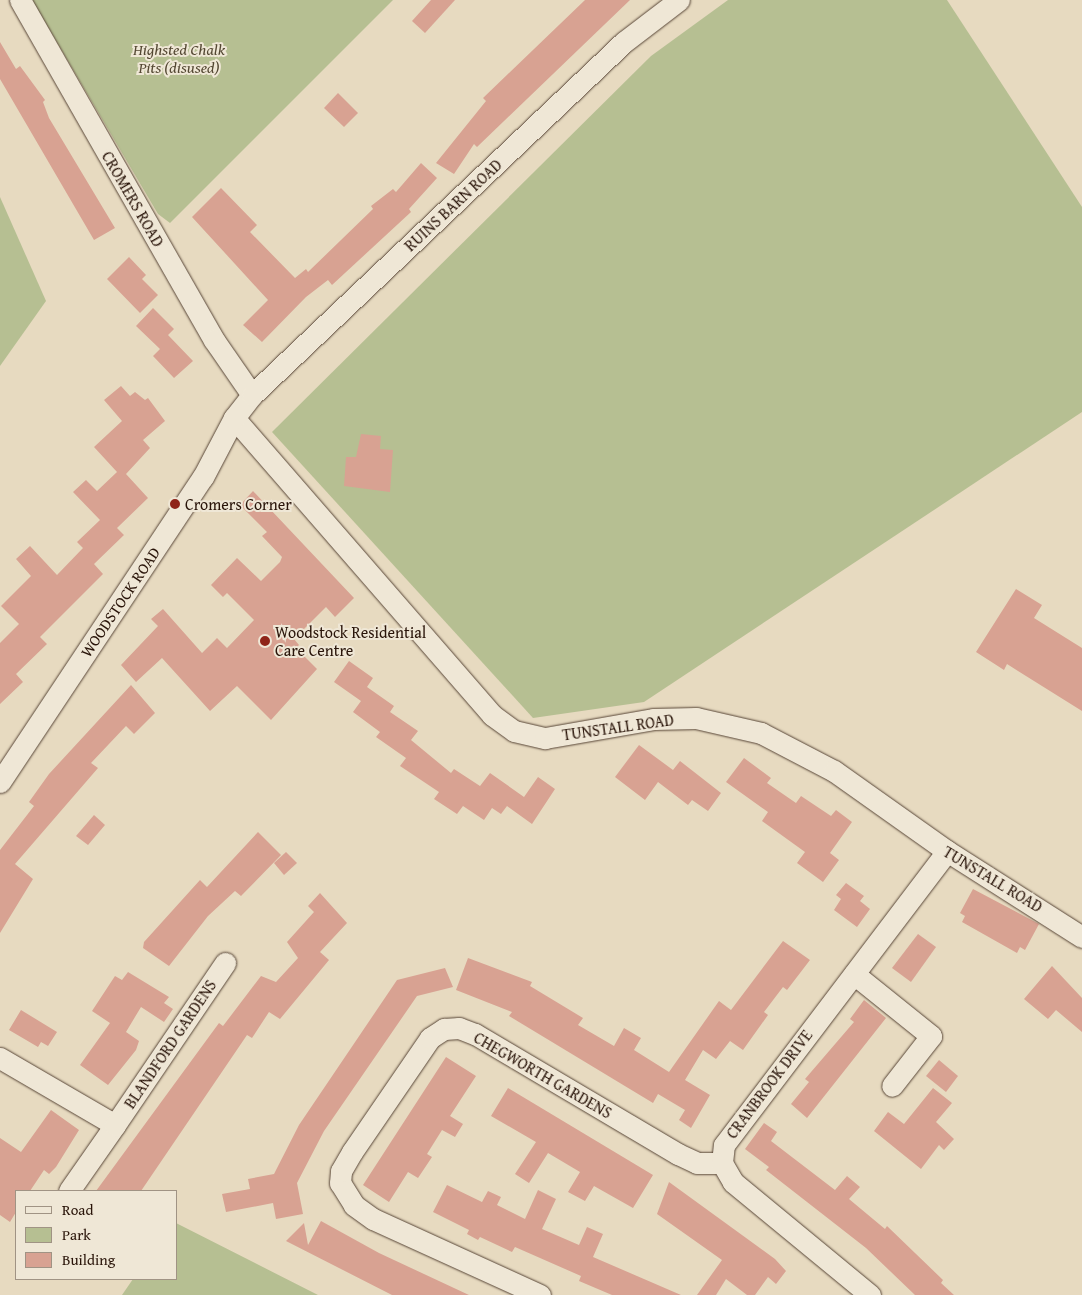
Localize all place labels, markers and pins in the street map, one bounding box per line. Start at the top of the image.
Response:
place label: Cromers Corner [185,494,292,514]
marker: Cromers Corner [169,498,181,510]
place label: Woodstock Residential Care Centre [275,622,426,660]
marker: Woodstock Residential Care Centre [259,635,271,647]

